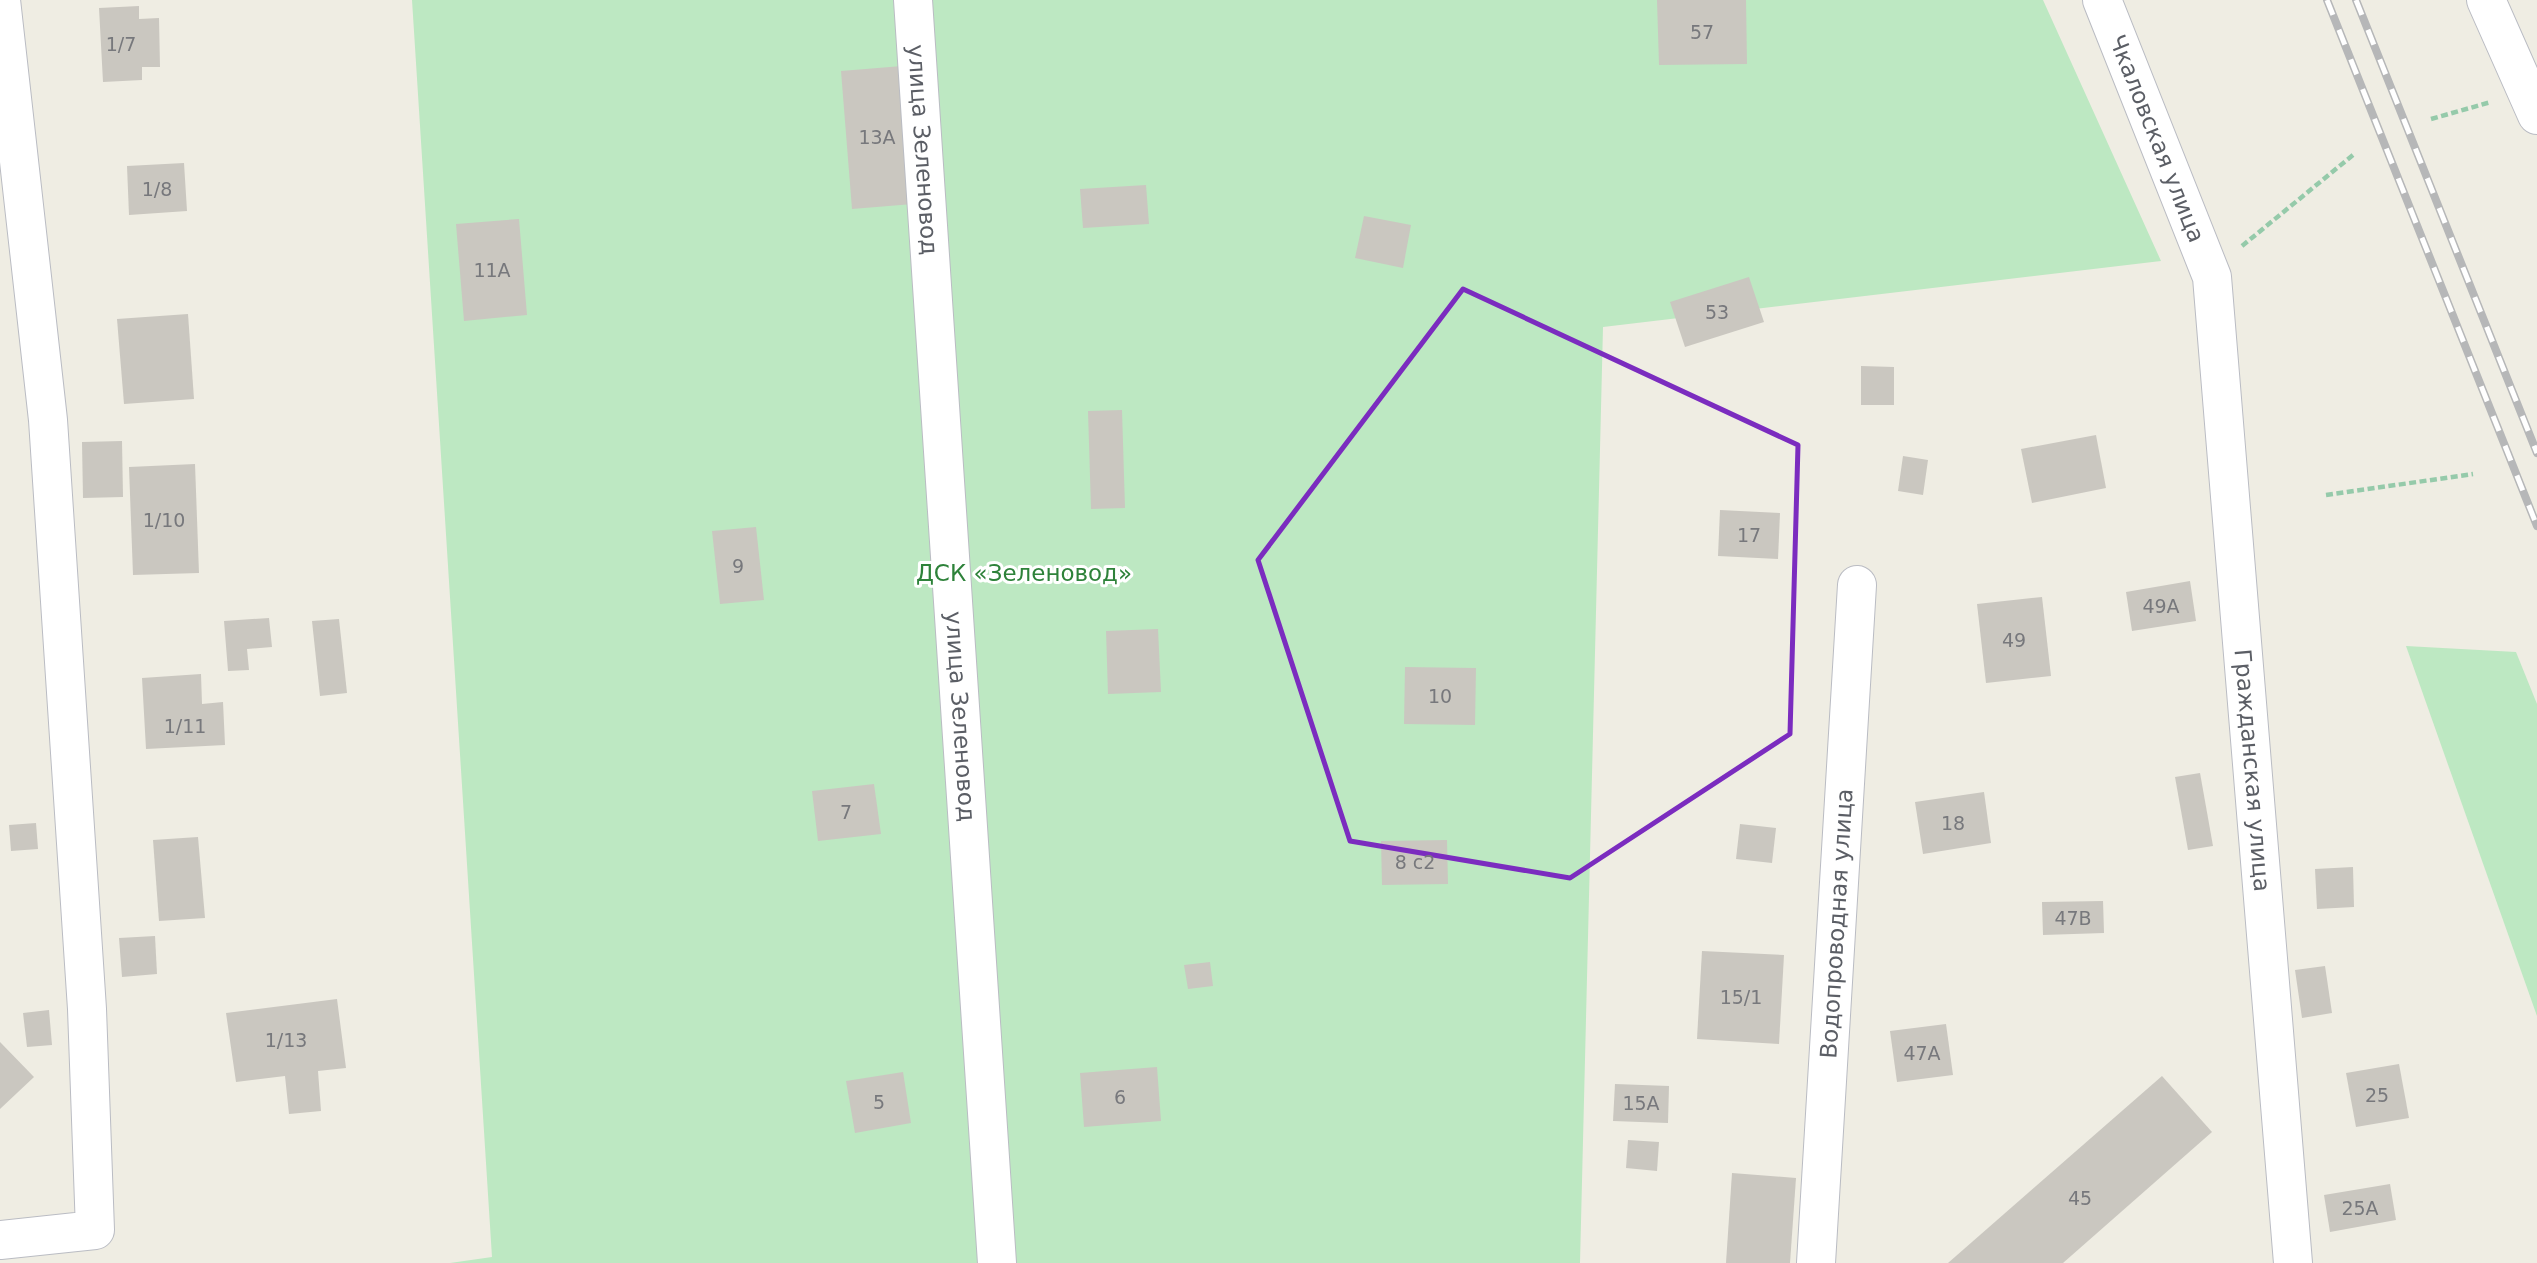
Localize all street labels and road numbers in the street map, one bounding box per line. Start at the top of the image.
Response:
street label: Чкаловская улица [2104,31,2210,246]
street label: улица Зеленовод [903,44,943,256]
street label: улица Зеленовод [941,610,981,822]
street label: Гражданская улица [2230,648,2275,893]
street label: Водопроводная улица [1815,788,1858,1059]

